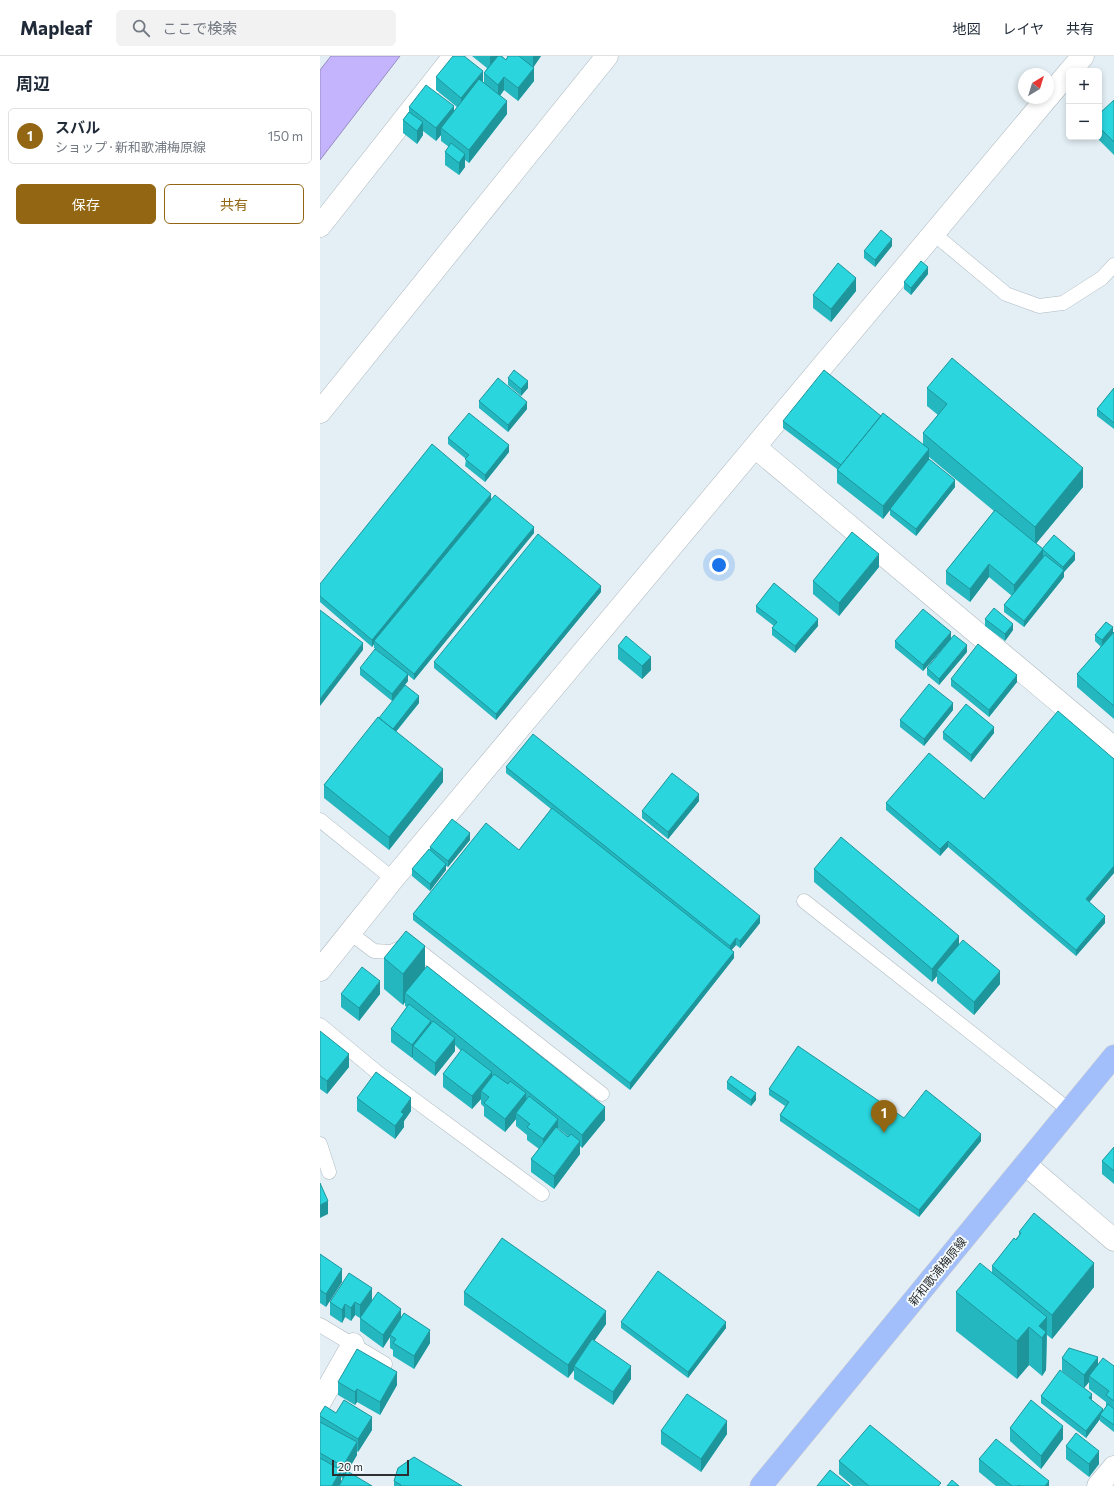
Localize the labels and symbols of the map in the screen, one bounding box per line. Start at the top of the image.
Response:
north arrow [1018,68,1054,104]
your location [709,555,729,575]
pin: 1 [871,1100,897,1133]
street label: 新和歌浦梅原線 [905,1234,969,1308]
scale bar [332,1458,409,1477]

